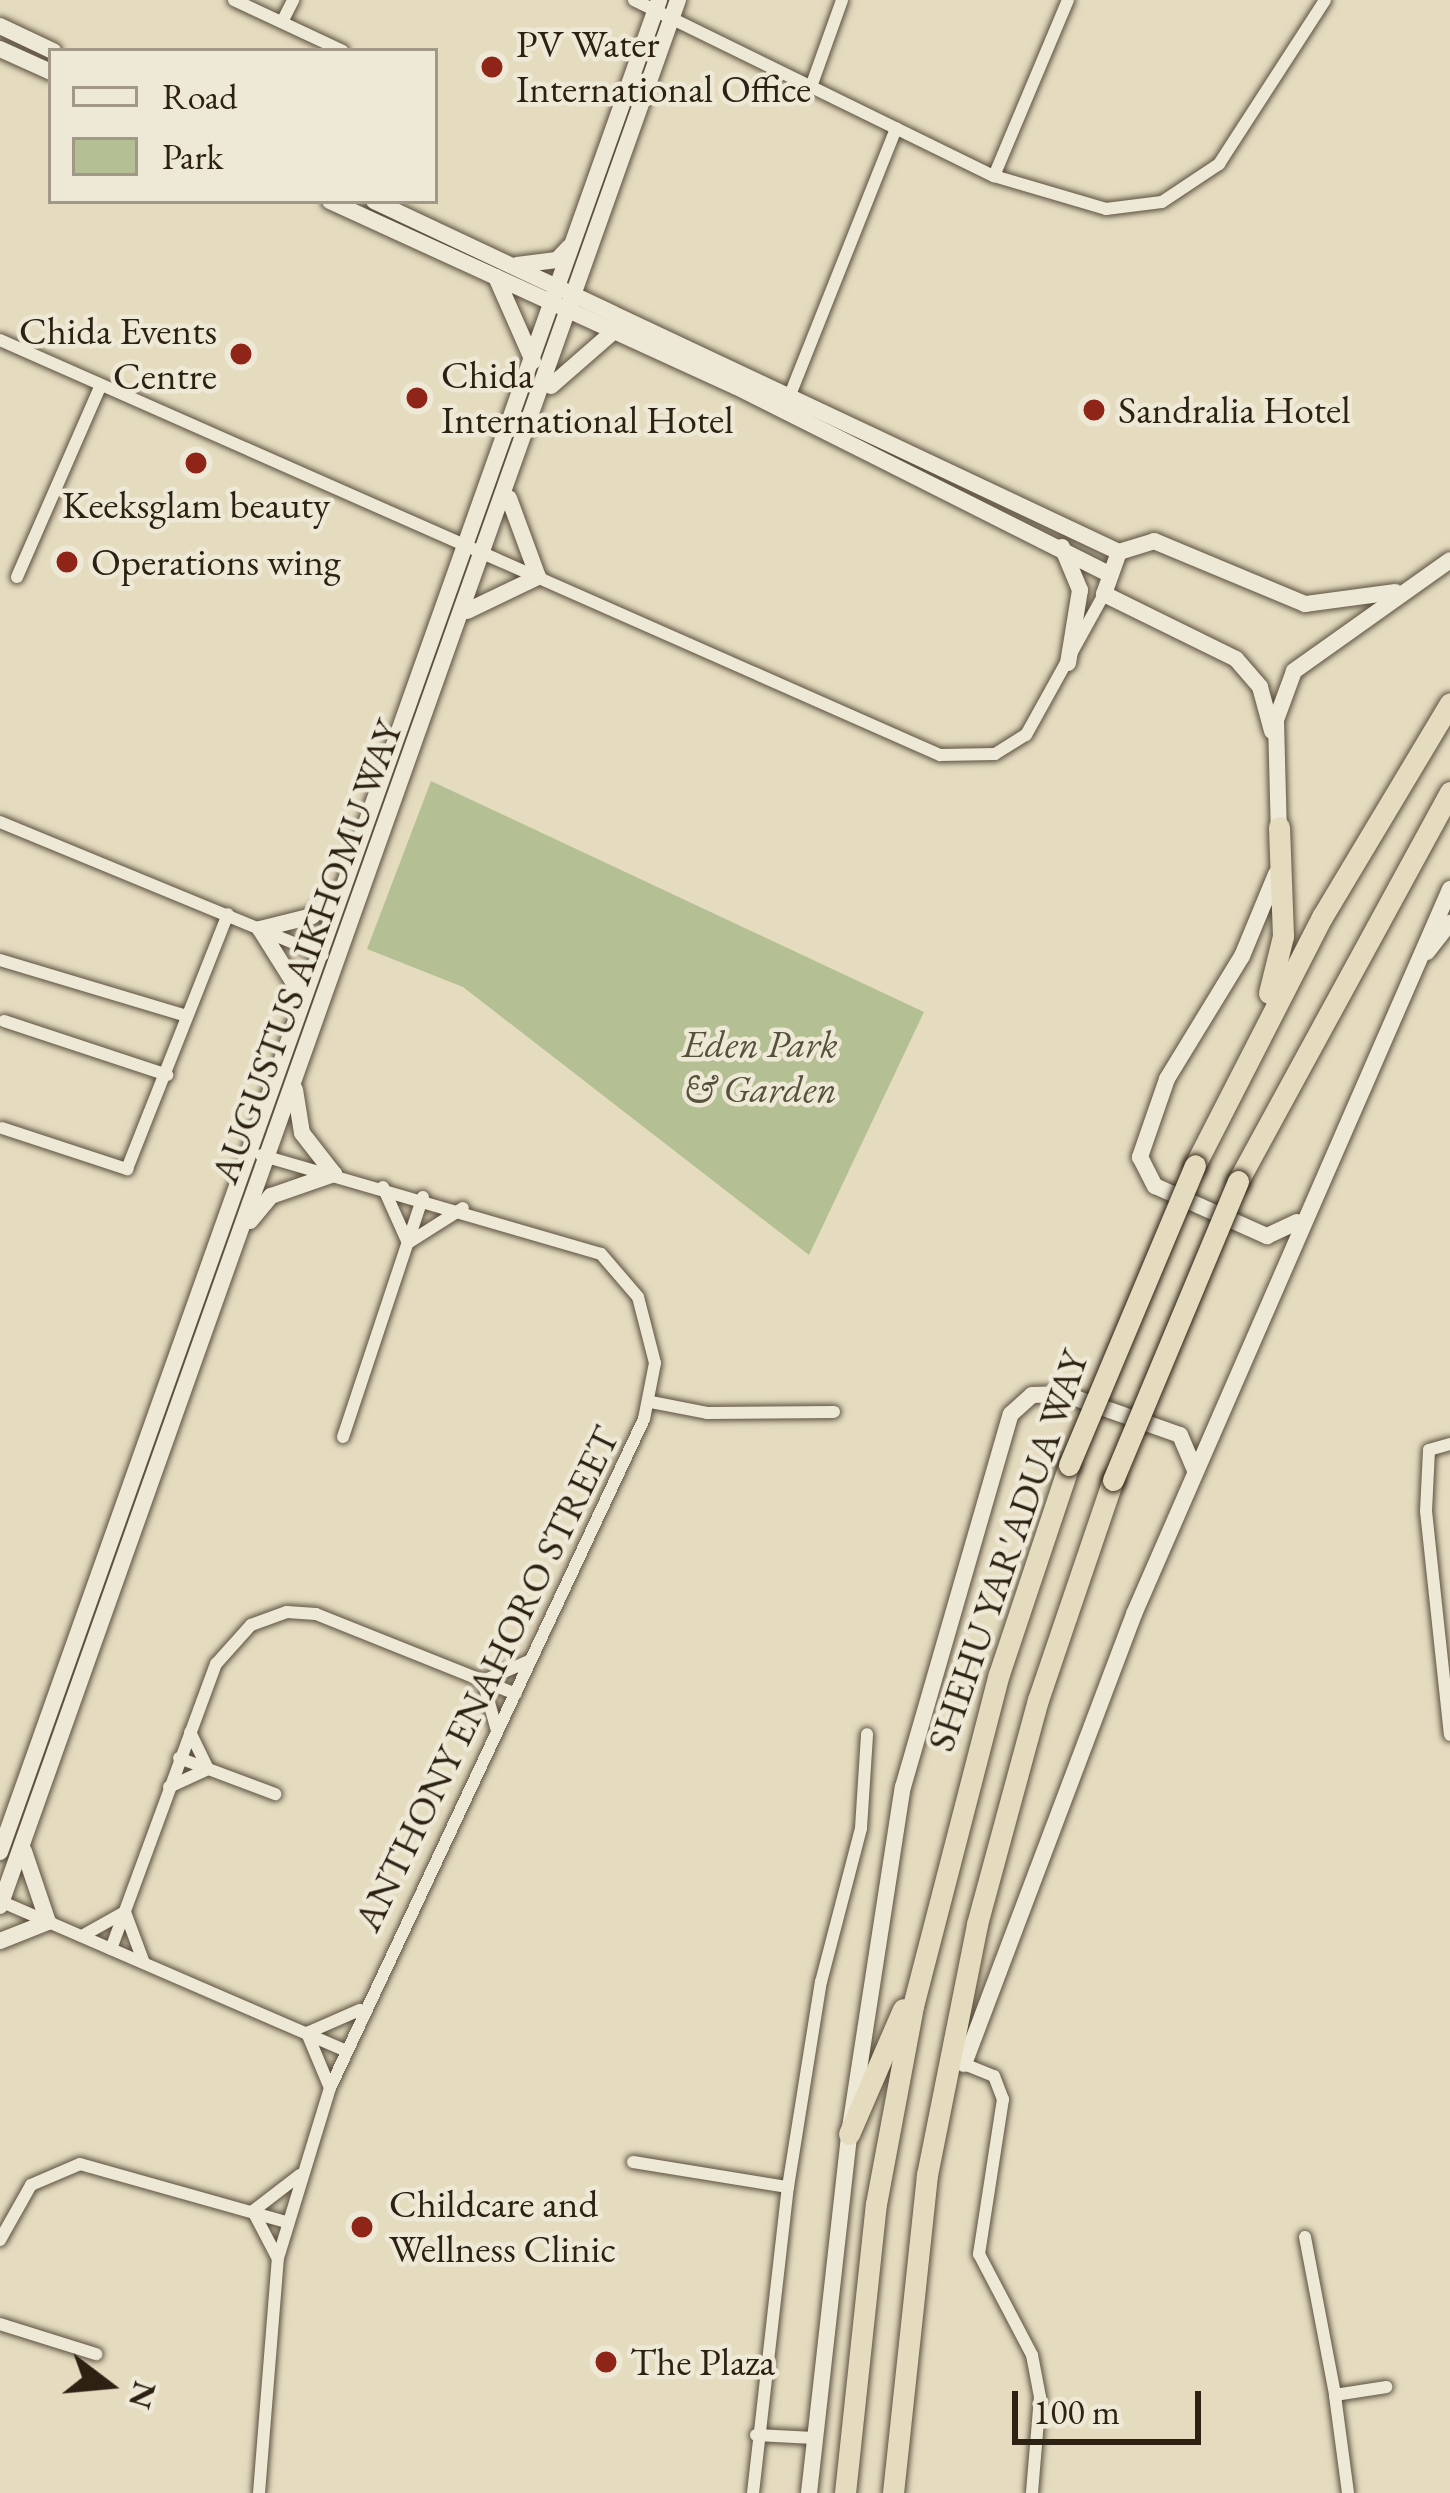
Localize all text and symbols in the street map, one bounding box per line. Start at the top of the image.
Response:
place label: PV Water International Office [516,22,811,113]
legend [48,48,438,204]
marker: PV Water International Office [479,54,505,80]
text: Road [162,73,237,120]
text: Park [162,133,223,180]
place label: Chida Events Centre [19,309,217,400]
marker: Chida Events Centre [228,341,254,367]
place label: Chida International Hotel [441,353,734,444]
marker: Chida International Hotel [404,385,430,411]
place label: Sandralia Hotel [1118,387,1351,433]
marker: Sandralia Hotel [1081,397,1107,423]
marker: Keeksglam beauty [183,450,209,476]
place label: Keeksglam beauty [62,482,330,528]
place label: Operations wing [91,539,341,585]
marker: Operations wing [54,549,80,575]
street label: AUGUSTUS AIKHOMU WAY [201,714,413,1190]
park label: Eden Park & Garden [682,1022,838,1113]
street label: SHEHU YAR'ADUA WAY [917,1345,1099,1757]
street label: ANTHONY ENAHORO STREET [344,1419,630,1939]
place label: Childcare and Wellness Clinic [389,2182,616,2273]
marker: Childcare and Wellness Clinic [346,2211,378,2243]
north arrow [48,2325,168,2445]
place label: The Plaza [630,2339,775,2385]
marker: The Plaza [593,2349,619,2375]
scale bar [1018,2367,1207,2441]
text: N [119,2376,167,2414]
text: 100 m [1033,2388,1120,2435]

